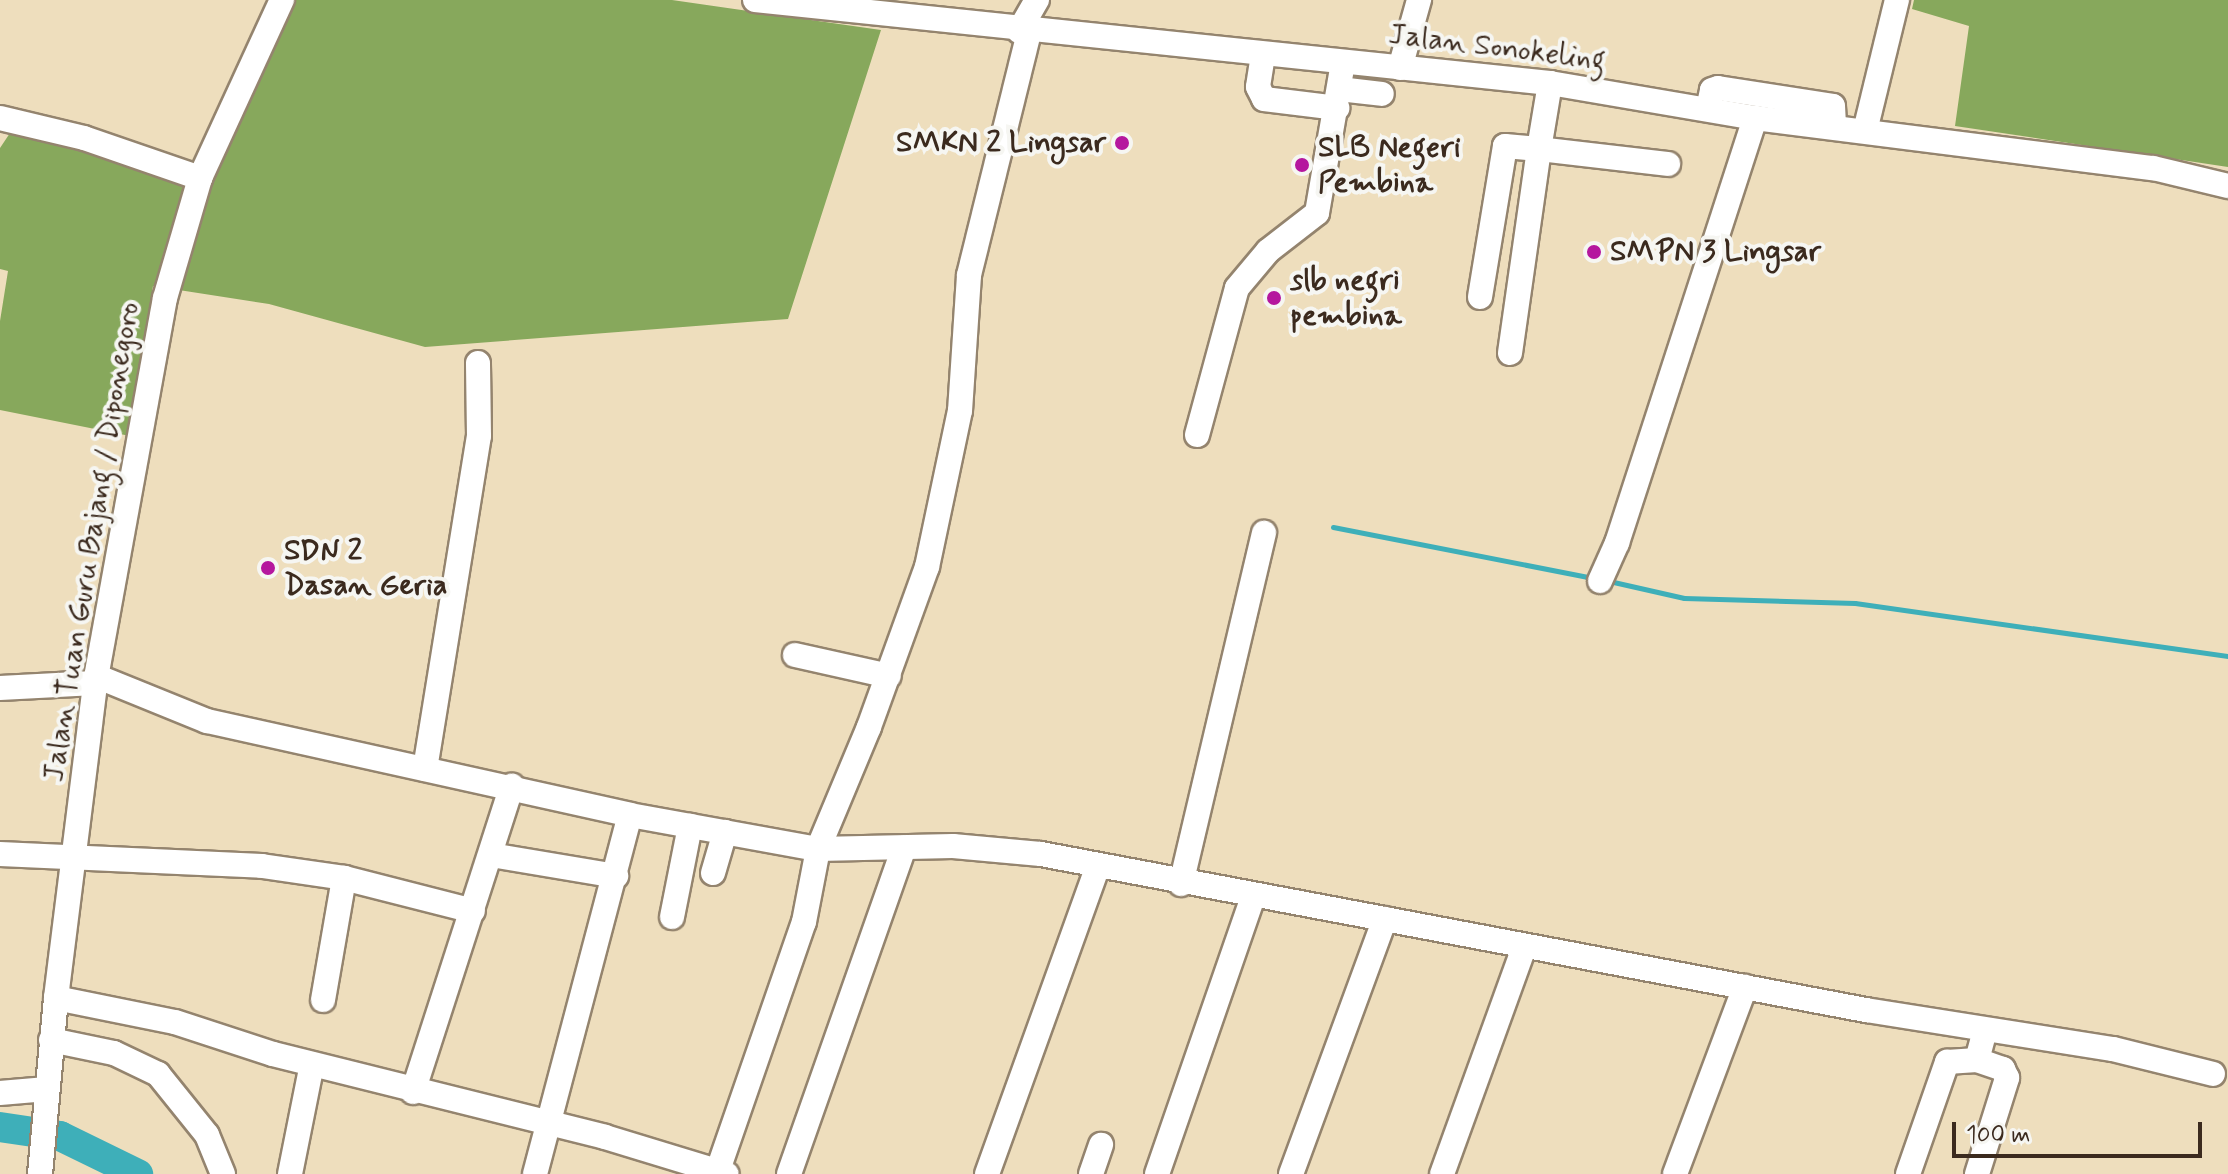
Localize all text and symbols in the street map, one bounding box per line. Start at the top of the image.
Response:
street label: Jalan Sonokeling [1386,17,1608,79]
place label: SMKN 2 Lingsar [896,125,1106,161]
place label: SLB Negeri Pembina [1318,130,1461,200]
marker: SMKN 2 Lingsar [1113,134,1131,152]
marker: SLB Negeri Pembina [1293,156,1311,174]
place label: SMPN 3 Lingsar [1610,234,1821,270]
marker: SMPN 3 Lingsar [1585,243,1603,261]
place label: slb negri pembina [1290,263,1402,334]
marker: slb negri pembina [1265,289,1283,307]
street label: Jalan Tuan Guru Bajang / Diponegoro [36,300,148,784]
place label: SDN 2 Dasan Geria [284,533,452,604]
marker: SDN 2 Dasan Geria [259,559,277,577]
scale bar [1956,1106,2206,1156]
text: 100 m [1966,1120,2030,1151]

